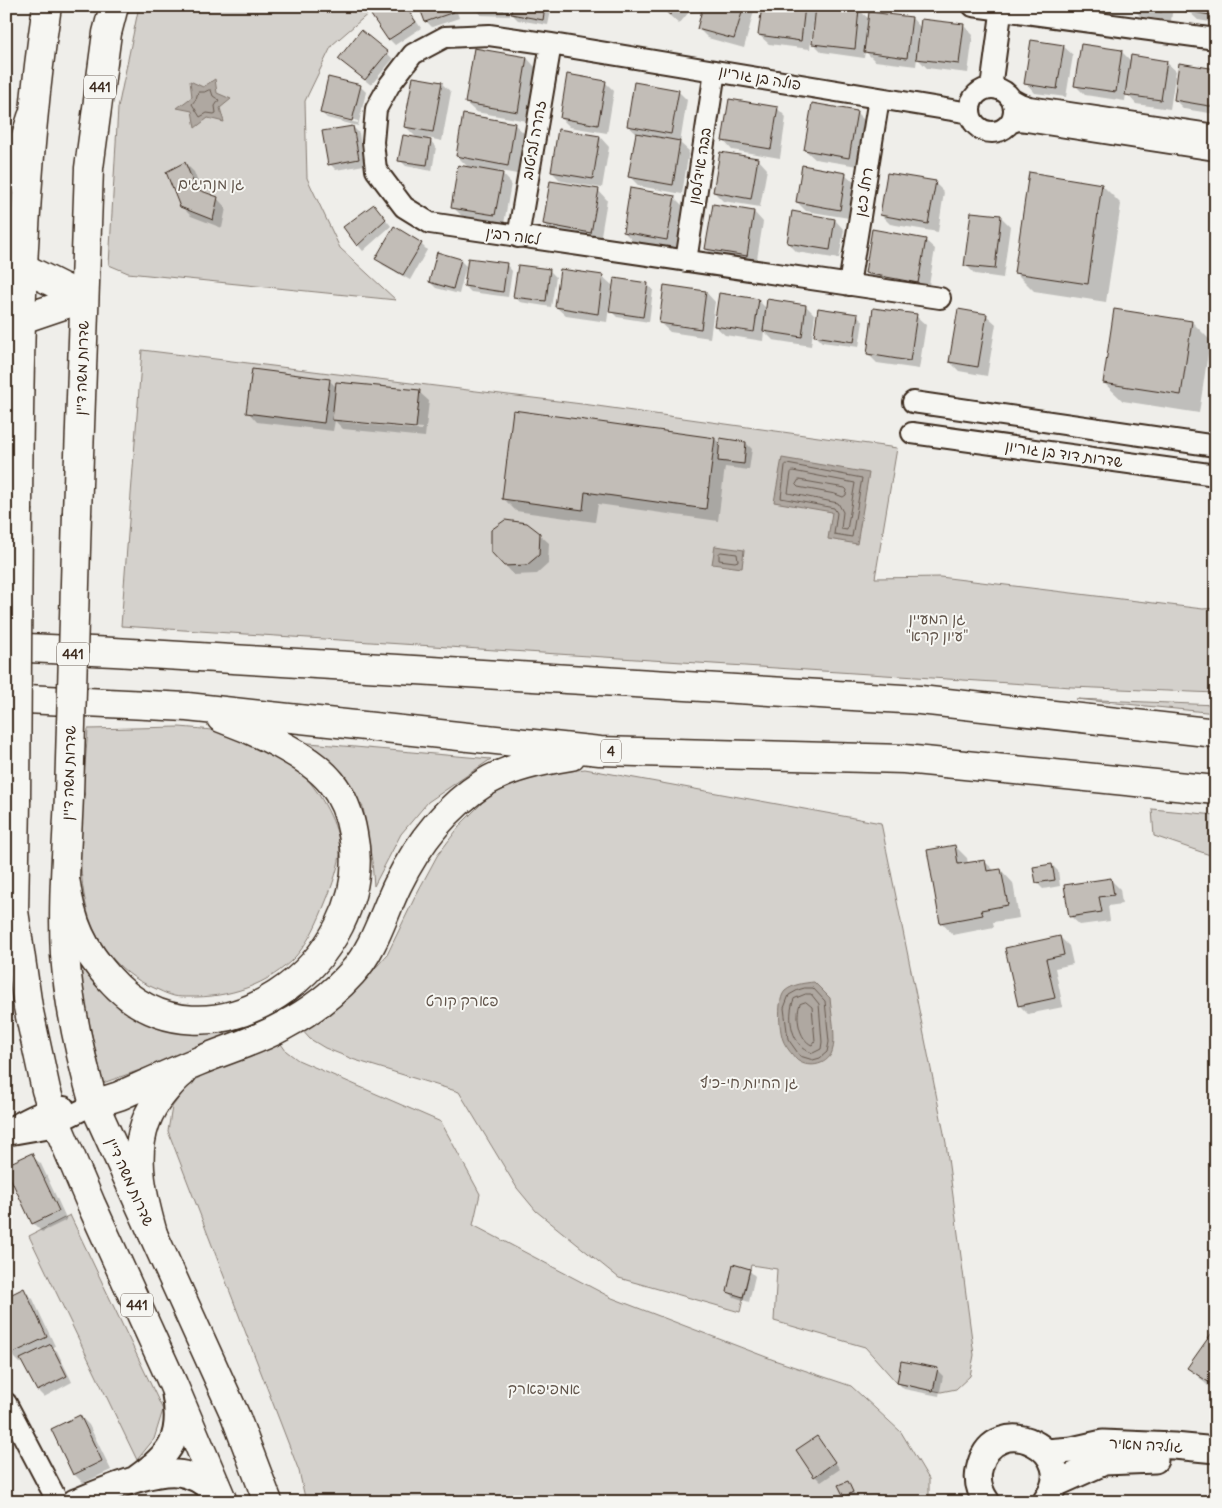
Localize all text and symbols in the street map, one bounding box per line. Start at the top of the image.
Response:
street label: פולה בן גוריון [717,61,803,94]
road number: 441 [84,75,116,98]
street label: זהרה לביטוב [517,99,550,181]
street label: בבה אידלסון [684,126,715,206]
street label: רחל כגן [850,166,877,218]
park label: גן מנהיגים [178,174,244,193]
street label: לאה רבין [485,222,543,249]
street label: שדרות משה דיין [70,320,93,416]
street label: שדרות דוד בן גוריון [1004,436,1124,471]
park label: גן המעיין "עיון קרא" [906,609,968,645]
road number: 441 [57,642,89,666]
street label: שדרות משה דיין [57,725,80,821]
road number: 4 [601,739,621,762]
park label: פארק קורט [426,991,498,1010]
park label: גן החיות חי-כיף [700,1073,798,1092]
street label: שדרות משה דיין [102,1135,158,1229]
road number: 441 [121,1294,153,1316]
park label: אמפיפארק [508,1379,581,1398]
street label: גולדה מאיר [1109,1433,1184,1456]

